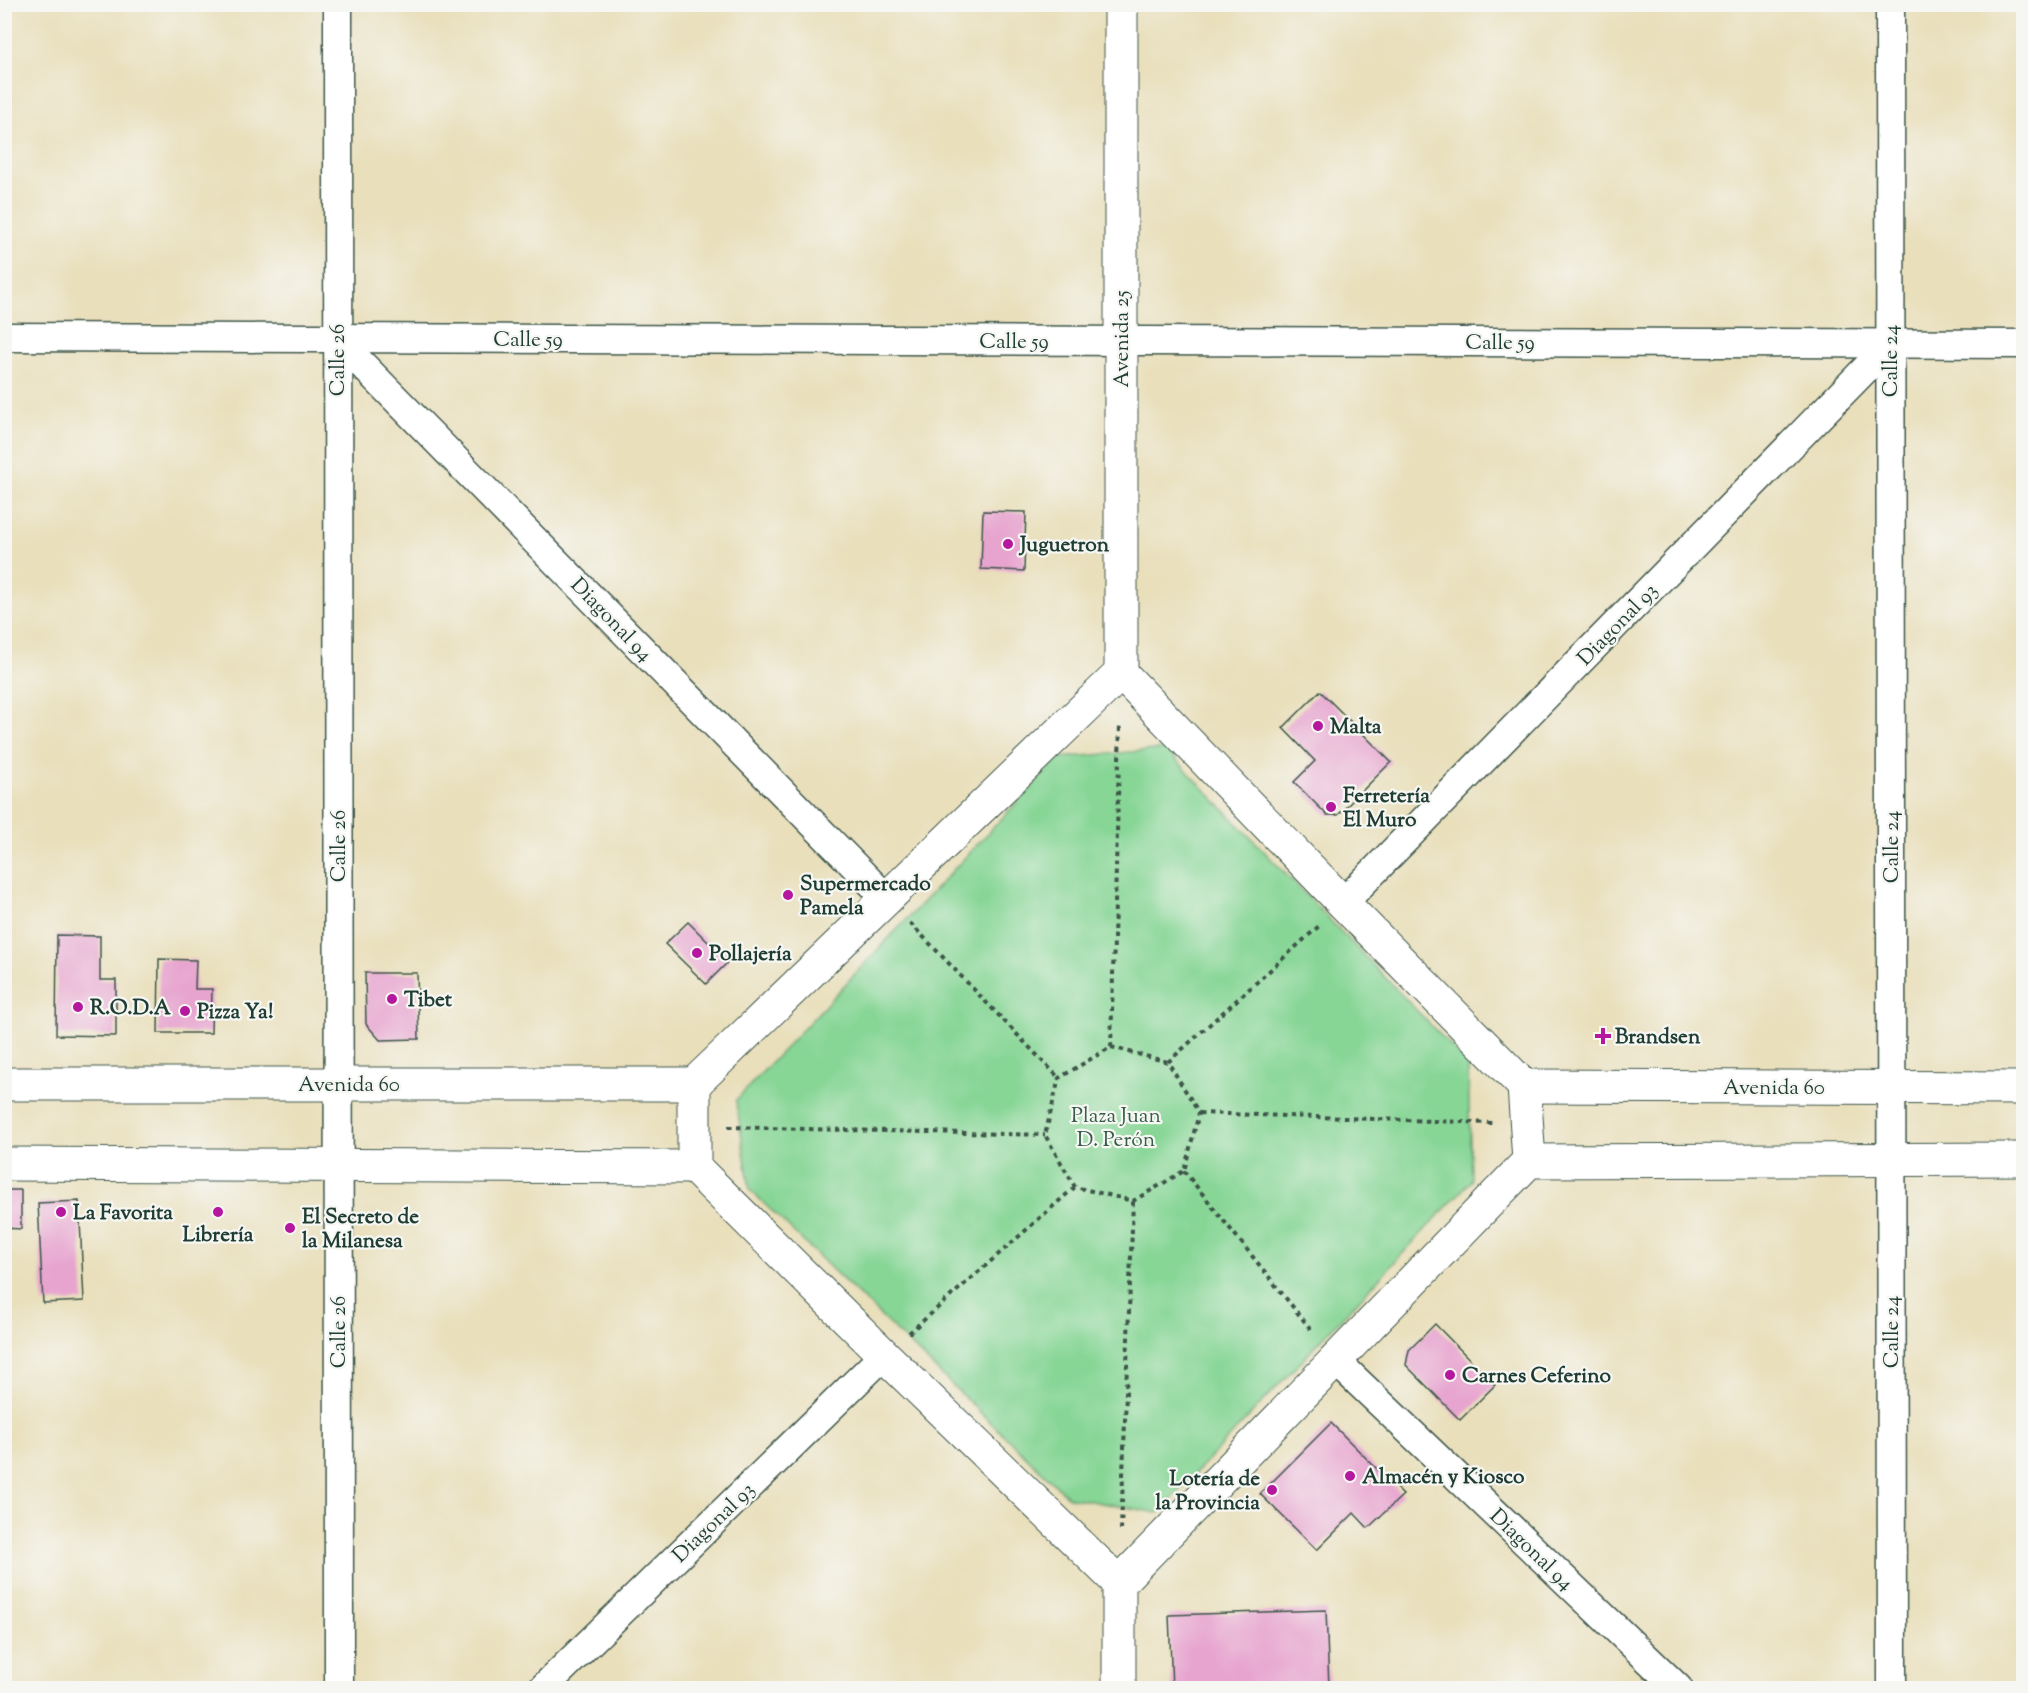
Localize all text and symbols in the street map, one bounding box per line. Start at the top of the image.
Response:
street label: Avenida 25 [1108,290,1138,388]
street label: Calle 26 [324,324,354,396]
street label: Calle 24 [1877,325,1907,397]
street label: Calle 59 [493,326,563,356]
street label: Calle 59 [979,328,1049,358]
street label: Calle 59 [1465,329,1535,359]
place label: Juguetron [1018,531,1110,561]
marker: Juguetron [1001,537,1015,551]
street label: Diagonal 94 [563,572,658,669]
street label: Diagonal 93 [1571,577,1666,673]
place label: Malta [1330,713,1382,743]
marker: Malta [1311,719,1325,733]
place label: Ferretería El Muro [1343,782,1430,836]
marker: Ferretería El Muro [1324,800,1338,814]
street label: Calle 26 [325,810,355,882]
street label: Calle 24 [1878,811,1908,883]
place label: Supermercado Pamela [800,870,931,924]
marker: Supermercado Pamela [781,888,795,902]
place label: Pollajería [709,940,792,970]
marker: Pollajería [690,946,704,960]
place label: Tibet [404,986,453,1016]
marker: Tibet [385,992,399,1006]
place label: R.O.D.A [90,994,172,1024]
place label: Pizza Ya! [197,998,274,1028]
marker: R.O.D.A [71,1000,85,1014]
marker: Pizza Ya! [178,1004,192,1018]
place label: Brandsen [1615,1023,1701,1053]
marker: Brandsen [1596,1029,1610,1043]
street label: Avenida 60 [298,1071,400,1101]
street label: Avenida 60 [1723,1074,1825,1104]
park label: Plaza Juan D. Perón [1071,1102,1161,1156]
place label: La Favorita [73,1199,173,1229]
place label: El Secreto de la Milanesa [302,1203,419,1257]
marker: La Favorita [54,1205,68,1219]
marker: Librería [211,1205,225,1219]
place label: Librería [182,1221,254,1251]
marker: El Secreto de la Milanesa [283,1221,297,1235]
street label: Calle 26 [325,1296,355,1368]
street label: Calle 24 [1878,1296,1908,1368]
place label: Carnes Ceferino [1462,1362,1611,1392]
marker: Carnes Ceferino [1443,1368,1457,1382]
place label: Almacén y Kiosco [1362,1463,1525,1493]
place label: Lotería de la Provincia [1155,1465,1260,1519]
marker: Almacén y Kiosco [1343,1469,1357,1483]
street label: Diagonal 93 [666,1476,762,1571]
marker: Lotería de la Provincia [1265,1483,1279,1497]
street label: Diagonal 94 [1482,1503,1579,1598]

